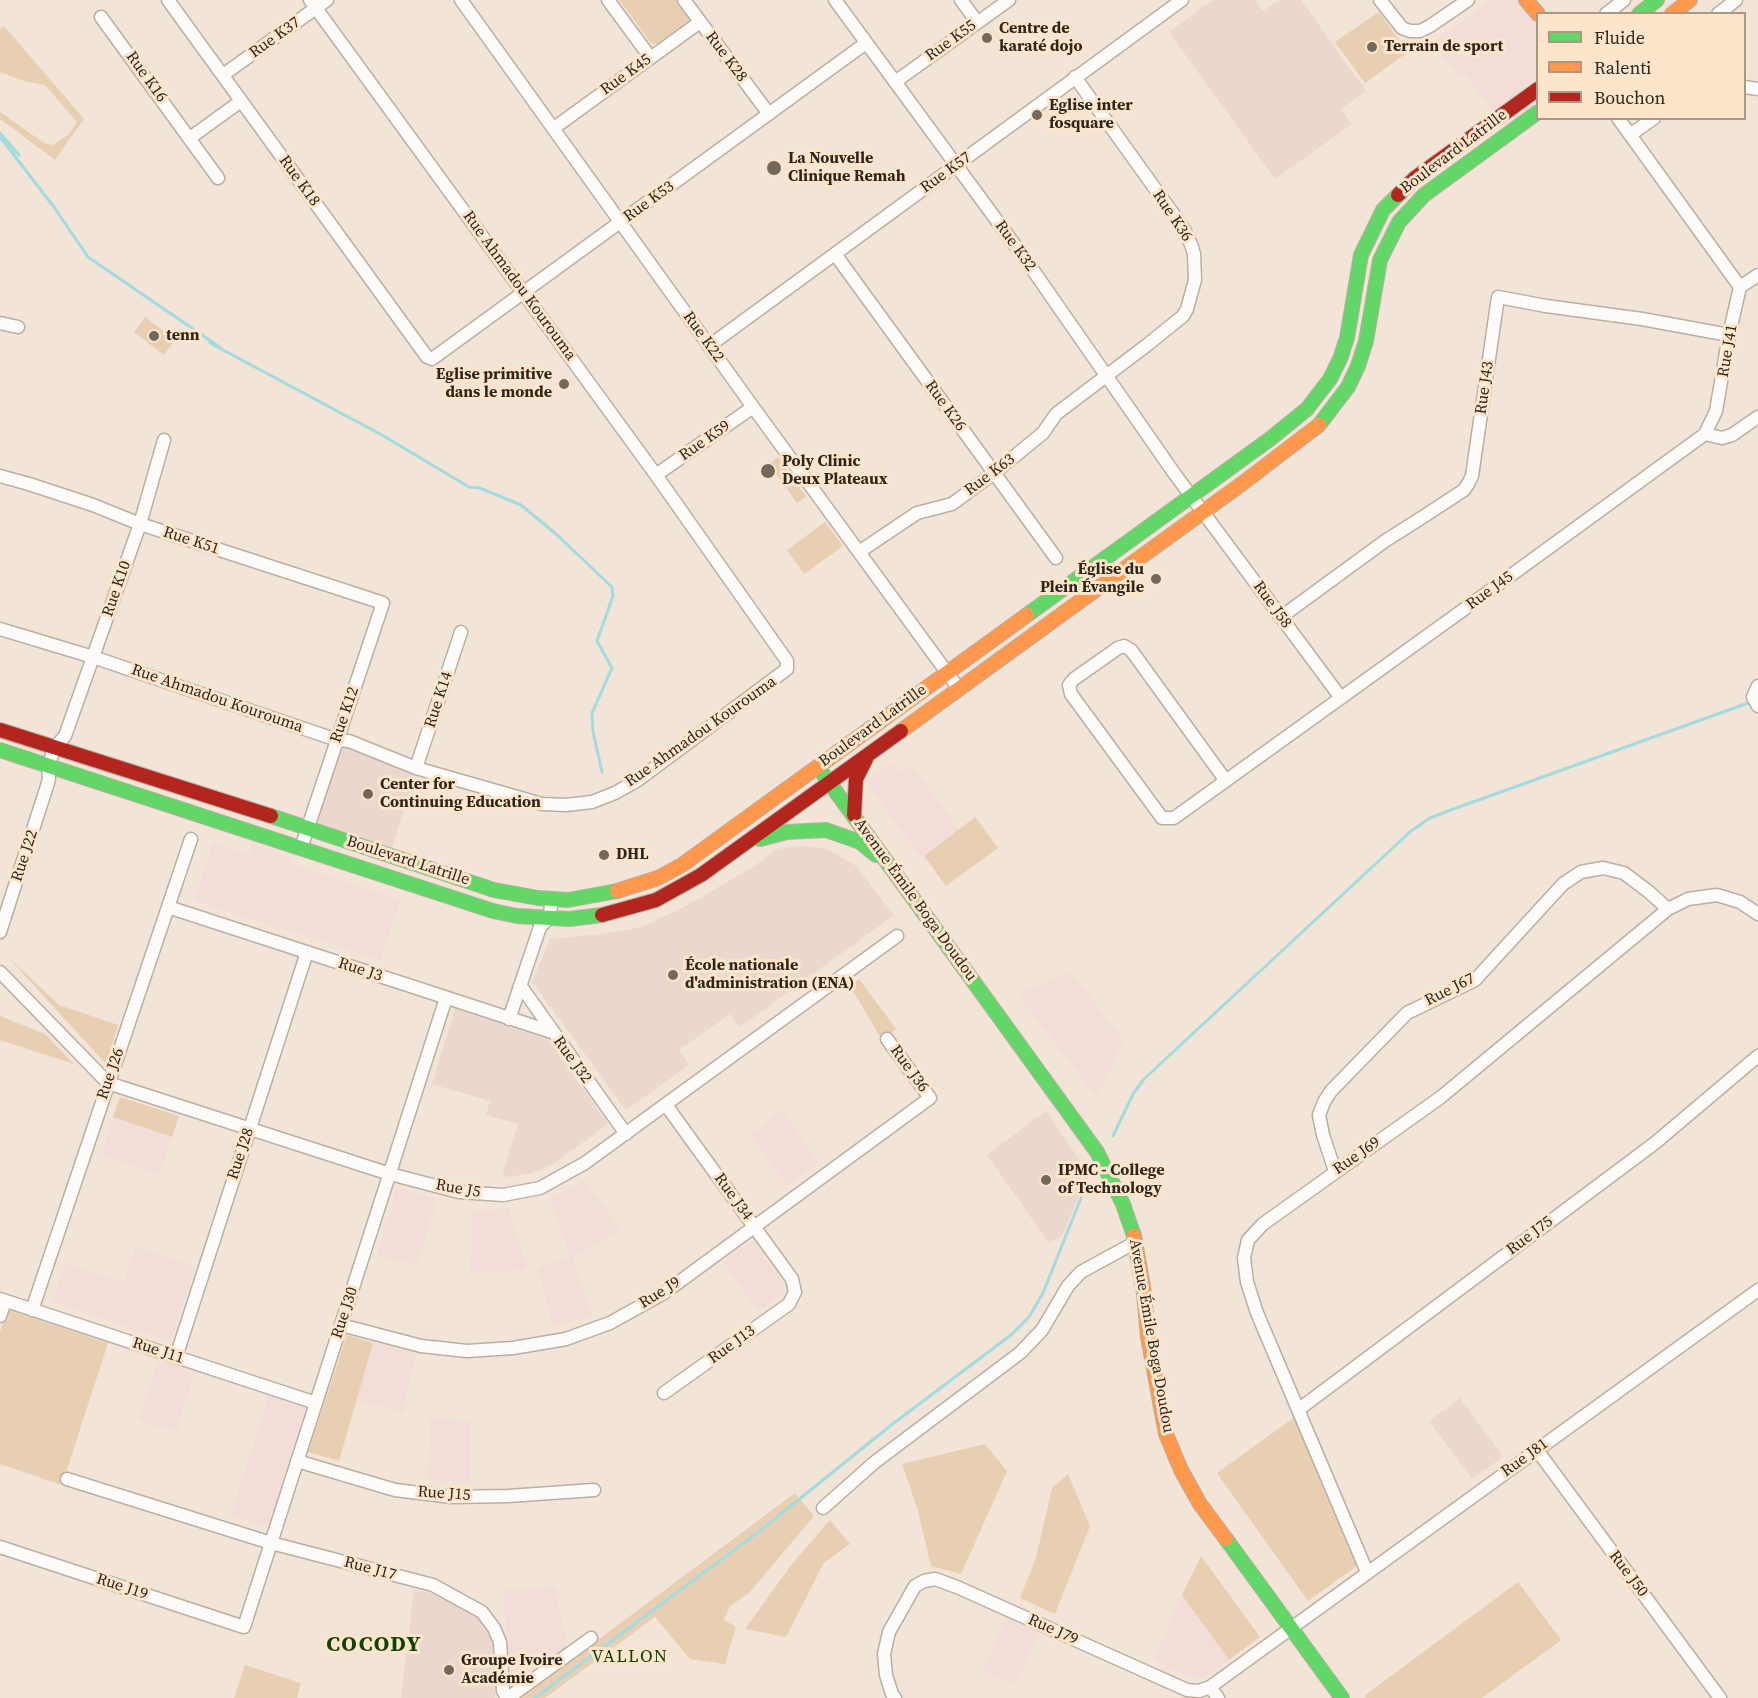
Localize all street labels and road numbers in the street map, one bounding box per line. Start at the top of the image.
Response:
street label: Rue K37 [246,13,304,63]
street label: Rue K55 [922,16,980,66]
street label: Rue K28 [701,28,751,86]
street label: Rue K16 [121,48,171,106]
street label: Rue K45 [597,50,655,100]
street label: Boulevard Latrille [1397,106,1511,198]
street label: Rue K57 [917,148,975,198]
street label: Rue K18 [274,152,324,210]
street label: Rue K53 [620,177,678,227]
street label: Rue K36 [1148,187,1196,245]
street label: Rue Ahmadou Kourouma [458,207,580,365]
street label: Rue K32 [990,217,1040,275]
street label: Rue K22 [678,308,728,366]
street label: Rue J41 [1714,323,1742,379]
street label: Rue J43 [1472,360,1498,416]
street label: Rue K26 [920,377,970,435]
street label: Rue K59 [676,417,734,465]
street label: Rue K63 [961,450,1019,500]
street label: Rue K51 [160,523,222,559]
street label: Rue K10 [98,558,136,620]
street label: Rue J45 [1463,568,1517,614]
street label: Rue J58 [1249,578,1295,632]
street label: Rue Ahmadou Kourouma [129,661,305,737]
street label: Rue K14 [421,669,457,731]
street label: Rue Ahmadou Kourouma [622,672,780,792]
street label: Boulevard Latrille [816,681,930,771]
street label: Rue K12 [326,684,364,746]
street label: Avenue Émile Boga Doudou [849,815,981,985]
street label: Rue J22 [8,828,42,884]
street label: Boulevard Latrille [344,832,472,890]
street label: Rue J3 [336,954,384,986]
street label: Rue J67 [1422,969,1478,1011]
street label: Rue J32 [549,1033,595,1087]
street label: Rue J36 [886,1042,932,1096]
street label: Rue J26 [93,1046,129,1102]
street label: Rue J28 [224,1126,258,1182]
street label: Rue J69 [1330,1133,1384,1179]
street label: Rue J34 [710,1170,756,1224]
street label: Rue J5 [434,1176,482,1202]
street label: Rue J75 [1503,1212,1557,1260]
street label: Avenue Émile Boga Doudou [1124,1238,1178,1434]
street label: Rue J9 [636,1273,684,1313]
street label: Rue J30 [328,1285,362,1341]
street label: Rue J13 [705,1322,759,1368]
street label: Rue J11 [130,1334,186,1368]
street label: Rue J81 [1498,1435,1552,1481]
street label: Rue J15 [417,1483,471,1505]
street label: Rue J50 [1604,1547,1652,1601]
street label: Rue J17 [342,1553,398,1585]
street label: Rue J19 [94,1570,150,1604]
street label: Rue J79 [1025,1610,1081,1650]

